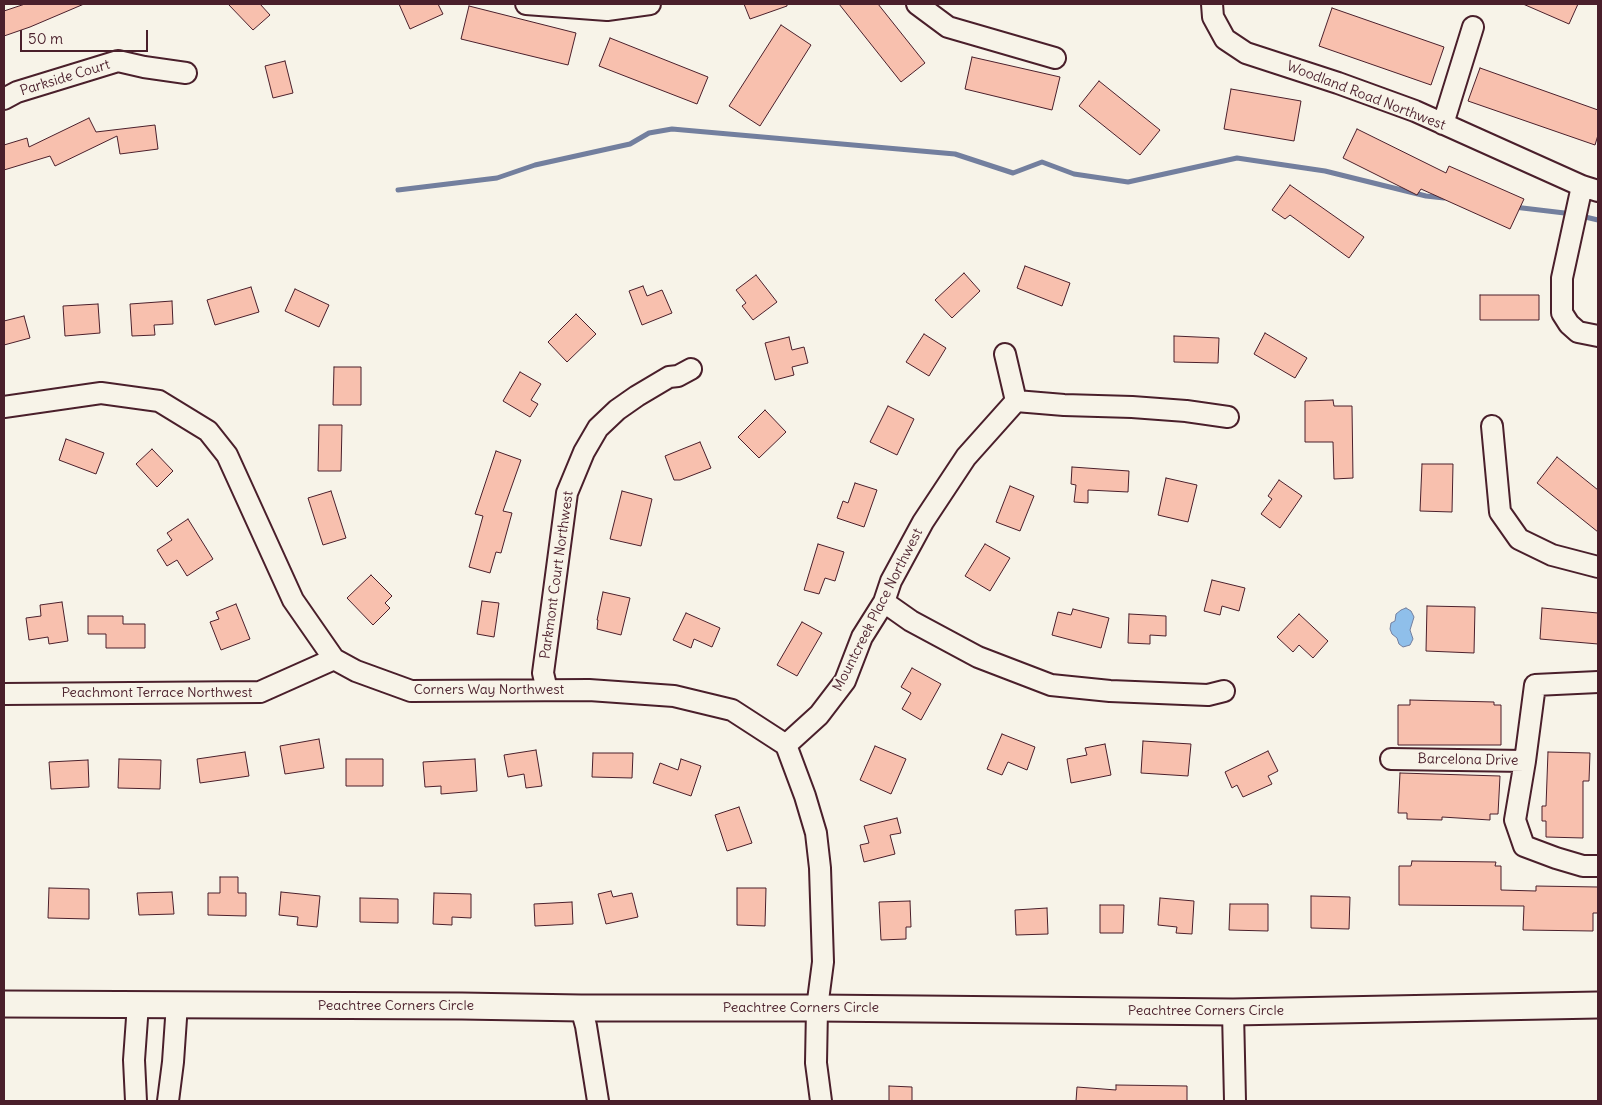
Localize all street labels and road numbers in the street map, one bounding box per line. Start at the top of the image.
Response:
street label: Parkside Court [18,56,112,100]
street label: Woodland Road Northwest [1284,58,1448,134]
street label: Parkmont Court Northwest [537,490,577,660]
street label: Mountcreek Place Northwest [830,526,926,694]
street label: Corners Way Northwest [414,682,564,698]
street label: Peachmont Terrace Northwest [61,685,253,701]
street label: Barcelona Drive [1418,751,1518,769]
street label: Peachtree Corners Circle [318,998,474,1014]
street label: Peachtree Corners Circle [723,1000,879,1016]
street label: Peachtree Corners Circle [1128,1003,1284,1019]

